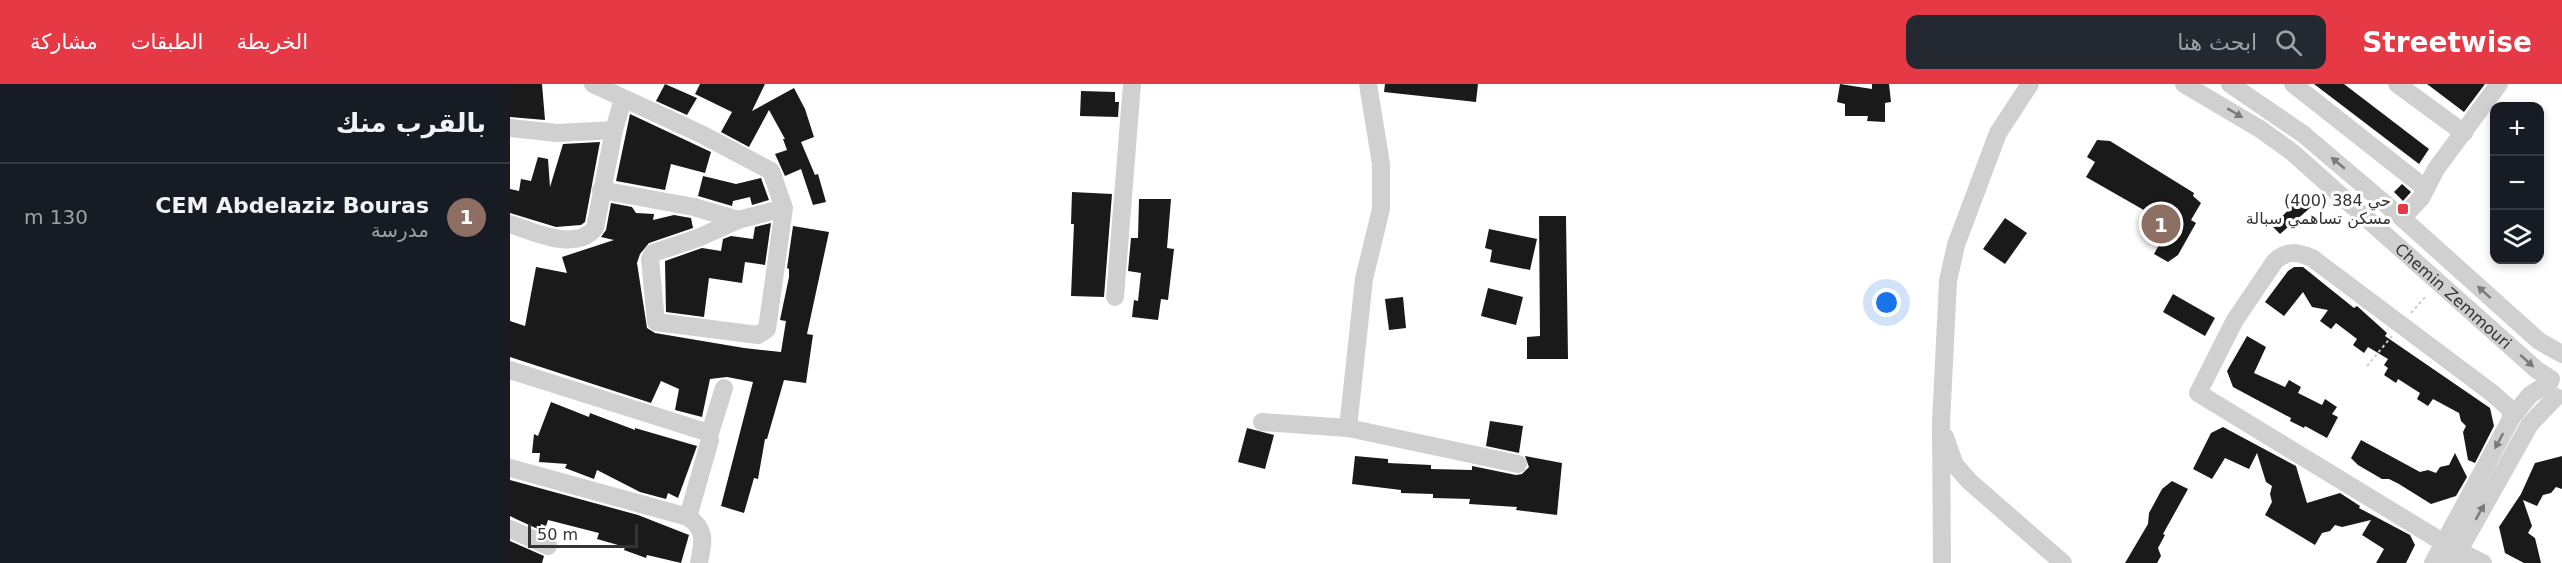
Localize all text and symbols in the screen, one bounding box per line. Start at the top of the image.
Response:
search box [1906,15,2326,69]
icon: search [2272,26,2305,59]
text: Streetwise [2362,26,2532,59]
text: مشاركة [30,30,98,54]
text: الطبقات [131,30,203,54]
text: الخريطة [236,30,308,54]
text: ابحث هنا [2177,30,2257,55]
map controls [2490,102,2544,264]
button: + [2490,102,2544,156]
text: بالقرب منك [336,108,486,138]
one-way arrow [2227,108,2243,119]
button: − [2490,156,2544,210]
one-way arrow [2331,157,2346,170]
place label: حي 384 (400) مسكن تساهمي سبالة [2246,191,2391,229]
text: CEM Abdelaziz Bouras [155,193,429,218]
pin: 1 [2142,202,2180,246]
marker: حي 384 (400) مسكن تساهمي سبالة [2396,202,2410,216]
text: 130 m [24,205,88,229]
text: 1 [460,205,473,229]
button: layers [2490,210,2544,264]
text: مدرسة [371,218,429,242]
street label: Chemin Zemmouri [2391,239,2516,353]
one-way arrow [2477,286,2492,299]
your location [1872,288,1901,317]
one-way arrow [2519,355,2535,368]
one-way arrow [2494,432,2504,449]
one-way arrow [2475,503,2485,520]
scale bar [528,521,638,548]
text: 50 m [537,525,578,544]

